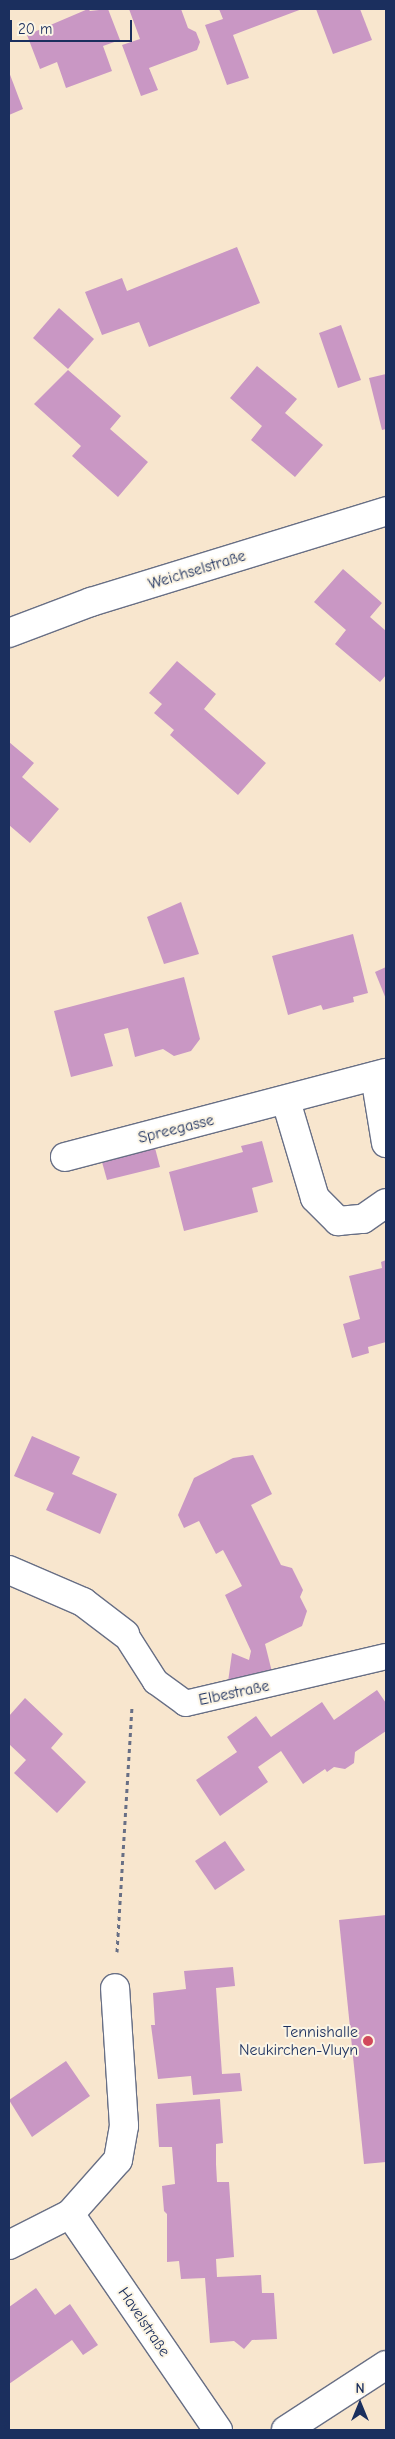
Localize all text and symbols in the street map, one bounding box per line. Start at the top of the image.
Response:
scale bar [12,10,135,42]
text: 20 m [18,20,52,38]
street label: Weichselstraße [146,546,248,594]
street label: Spreegasse [136,1110,216,1148]
street label: Elbestraße [197,1676,271,1710]
place label: Tennishalle Neukirchen-Vluyn [239,2022,358,2060]
marker: Tennishalle Neukirchen-Vluyn [362,2035,374,2047]
street label: Havelstraße [114,2284,174,2360]
north arrow [335,2379,385,2429]
text: N [355,2380,365,2397]

